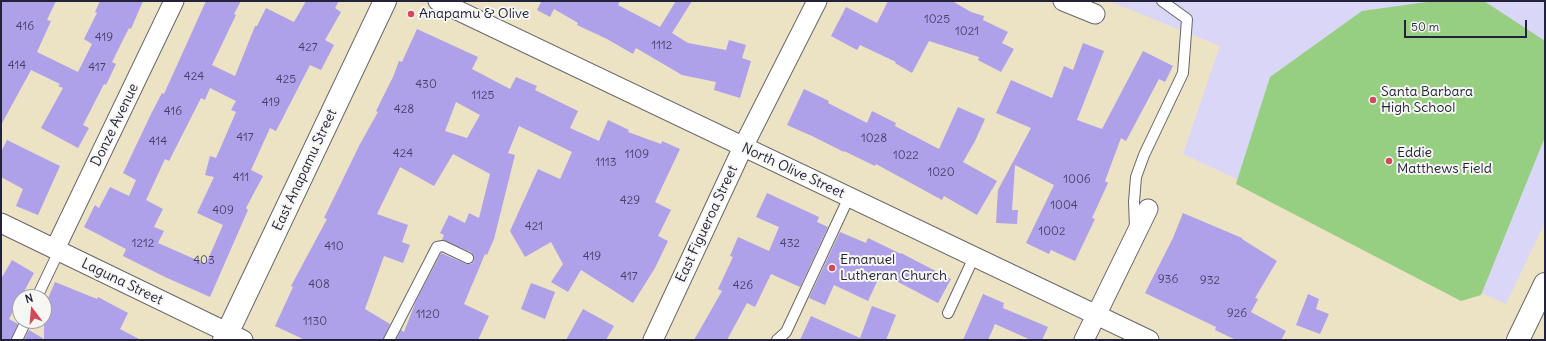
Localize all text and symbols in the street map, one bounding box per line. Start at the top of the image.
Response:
place label: Anapamu & Olive [419,6,529,22]
marker: Anapamu & Olive [406,9,416,19]
scale bar [1406,12,1529,38]
house number: 1025 [924,13,950,27]
text: 50 m [1411,19,1439,34]
house number: 416 [16,20,34,34]
house number: 1021 [955,25,979,39]
house number: 419 [95,31,113,45]
house number: 1112 [652,39,672,53]
house number: 427 [298,41,318,55]
house number: 414 [8,59,26,73]
house number: 417 [88,61,106,75]
house number: 424 [184,70,204,84]
house number: 425 [276,73,296,87]
house number: 430 [415,78,437,92]
street label: Donze Avenue [88,81,142,169]
place label: Santa Barbara High School [1381,84,1473,116]
house number: 1125 [471,89,495,103]
marker: Santa Barbara High School [1368,95,1378,105]
house number: 419 [262,96,280,110]
house number: 428 [394,103,414,117]
house number: 416 [164,105,182,119]
street label: East Anapamu Street [269,106,341,234]
house number: 417 [236,131,254,145]
house number: 1028 [861,132,887,146]
house number: 414 [149,135,167,149]
street label: North Olive Street [739,140,847,202]
place label: Eddie Matthews Field [1397,145,1492,178]
house number: 424 [393,147,413,161]
house number: 1109 [625,148,649,162]
house number: 1022 [893,149,919,163]
house number: 1113 [595,156,617,170]
marker: Eddie Matthews Field [1384,156,1394,166]
street label: East Figueroa Street [673,163,741,285]
house number: 1020 [927,166,955,180]
house number: 411 [233,171,249,185]
house number: 1006 [1063,173,1091,187]
house number: 429 [620,194,640,208]
house number: 1004 [1050,199,1078,213]
house number: 409 [212,204,234,218]
house number: 421 [525,220,543,234]
house number: 1002 [1038,225,1066,239]
house number: 1212 [132,237,154,251]
house number: 432 [780,237,800,251]
house number: 410 [324,240,344,254]
house number: 419 [583,250,601,264]
place label: Emanuel Lutheran Church [840,252,947,284]
house number: 403 [193,254,215,268]
street label: Laguna Street [79,255,165,309]
marker: Emanuel Lutheran Church [827,263,837,273]
house number: 417 [620,270,638,284]
house number: 936 [1158,273,1178,287]
house number: 932 [1200,274,1220,288]
house number: 408 [308,278,330,292]
house number: 426 [733,279,753,293]
north arrow [12,289,52,329]
text: N [23,291,35,306]
house number: 926 [1227,307,1247,321]
house number: 1120 [416,308,440,322]
house number: 1130 [303,315,327,329]

